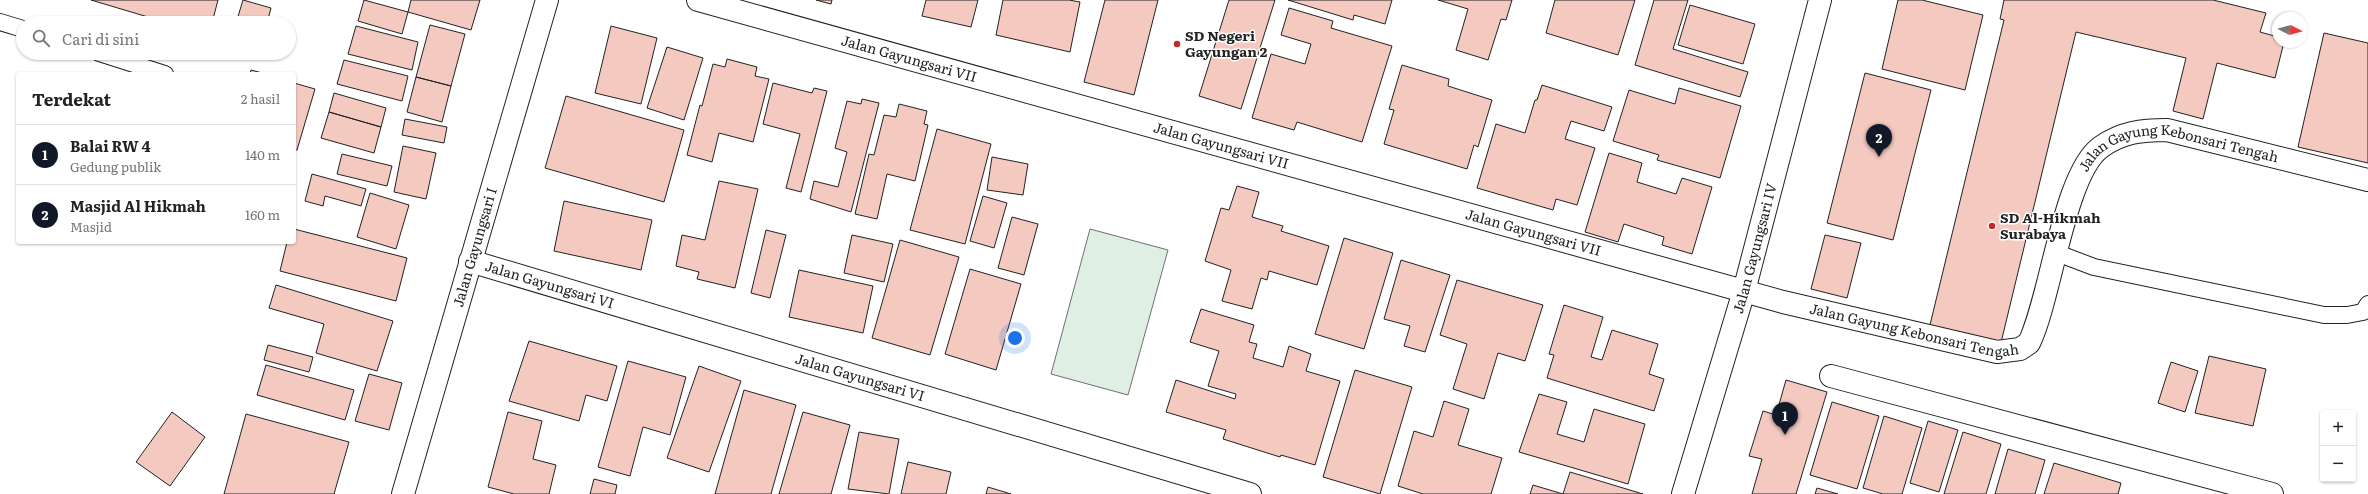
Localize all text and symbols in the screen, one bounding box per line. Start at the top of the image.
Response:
north arrow [2272,12,2308,48]
search box [16,16,296,60]
place label: SD Negeri Gayungan 2 [1185,25,1268,61]
icon: search [30,27,52,49]
text: Cari di sini [62,27,139,50]
street label: Jalan Gayungsari VII [839,29,979,86]
marker: SD Negeri Gayungan 2 [1172,39,1182,49]
text: Terdekat [32,86,111,111]
text: 2 hasil [241,89,280,108]
street label: Jalan Gayungsari VII [1151,116,1291,173]
text: Jalan Gayung Kebonsari Tengah [2073,119,2281,175]
pin: 2 [1866,124,1892,157]
text: Balai RW 4 [70,134,151,157]
text: 1 [42,145,48,164]
text: 140 m [245,145,280,164]
street label: Jalan Gayung Kebonsari Tengah [2075,150,2289,186]
text: Gedung publik [70,157,161,176]
street label: Jalan Gayungsari IV [1727,180,1781,316]
street label: Jalan Gayungsari I [447,185,501,309]
text: Masjid Al Hikmah [70,194,206,217]
street label: Jalan Gayungsari VII [1464,203,1604,260]
text: 2 [42,205,48,224]
text: 160 m [245,205,280,224]
place label: SD Al-Hikmah Surabaya [2000,207,2101,243]
text: Masjid [70,217,112,236]
marker: SD Al-Hikmah Surabaya [1987,221,1997,231]
street label: Jalan Gayungsari VI [483,255,617,313]
street label: Jalan Gayung Kebonsari Tengah [1808,298,2020,361]
your location [1005,328,1025,348]
street label: Jalan Gayungsari VI [793,348,927,405]
pin: 1 [1772,402,1798,435]
map controls [2320,410,2356,482]
button: + [2320,410,2356,446]
button: − [2320,446,2356,482]

